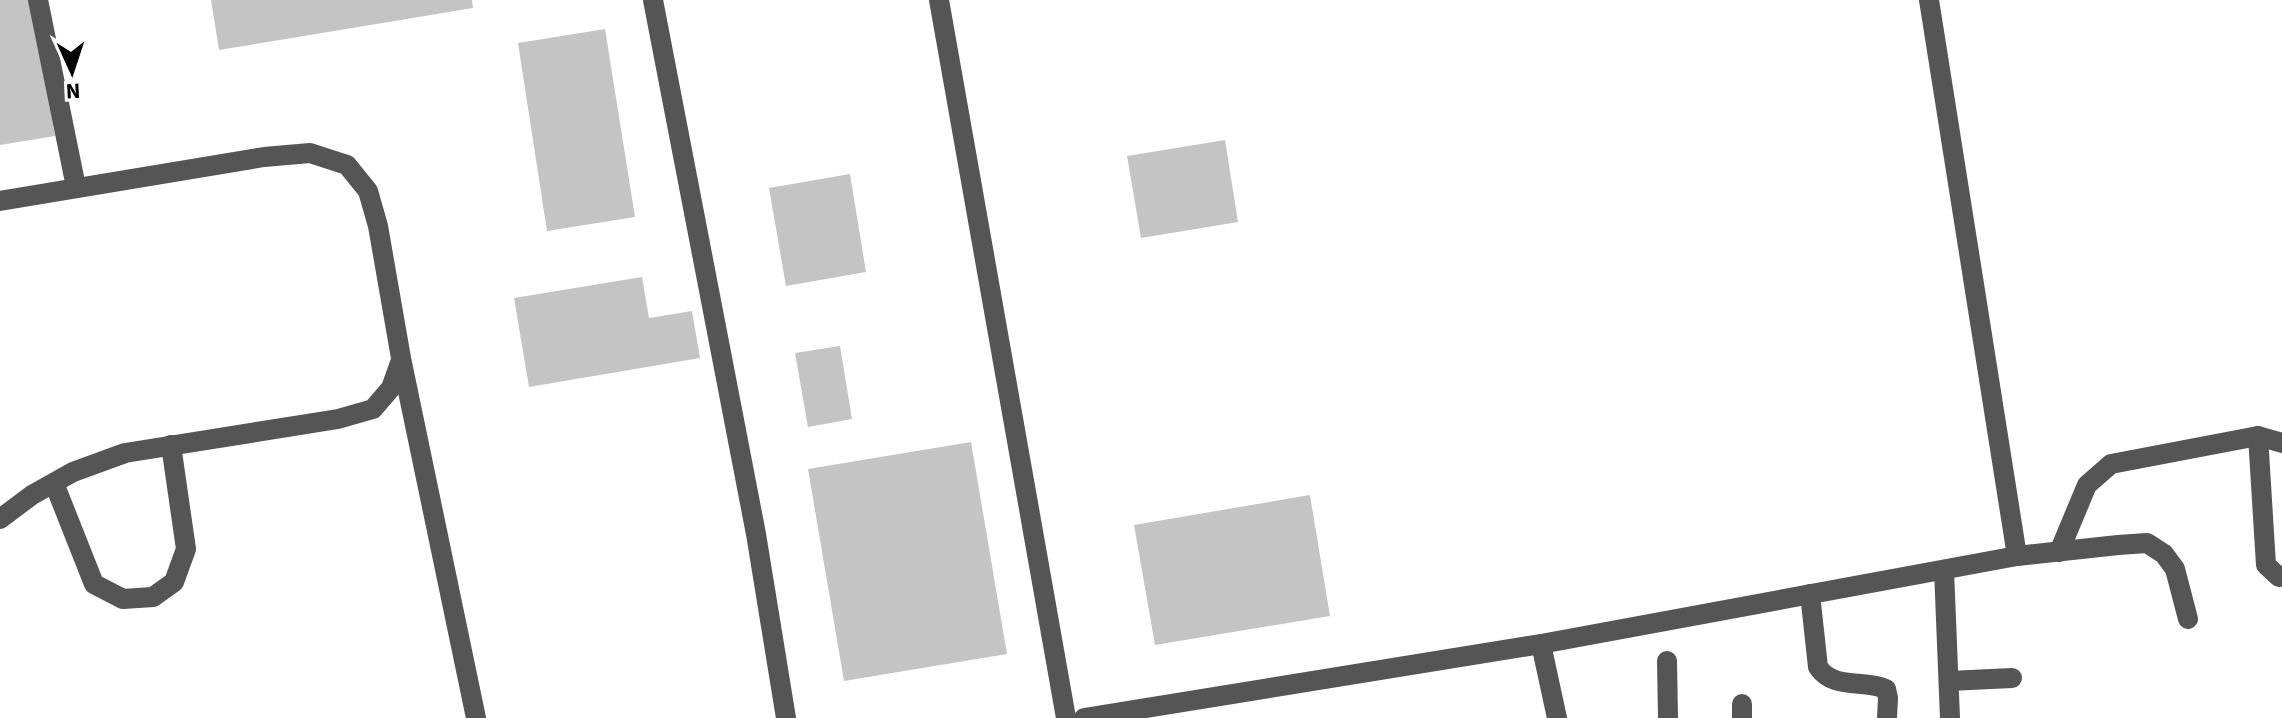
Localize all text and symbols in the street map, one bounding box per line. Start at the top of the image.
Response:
north arrow [32,32,112,112]
text: N [65,75,81,107]

